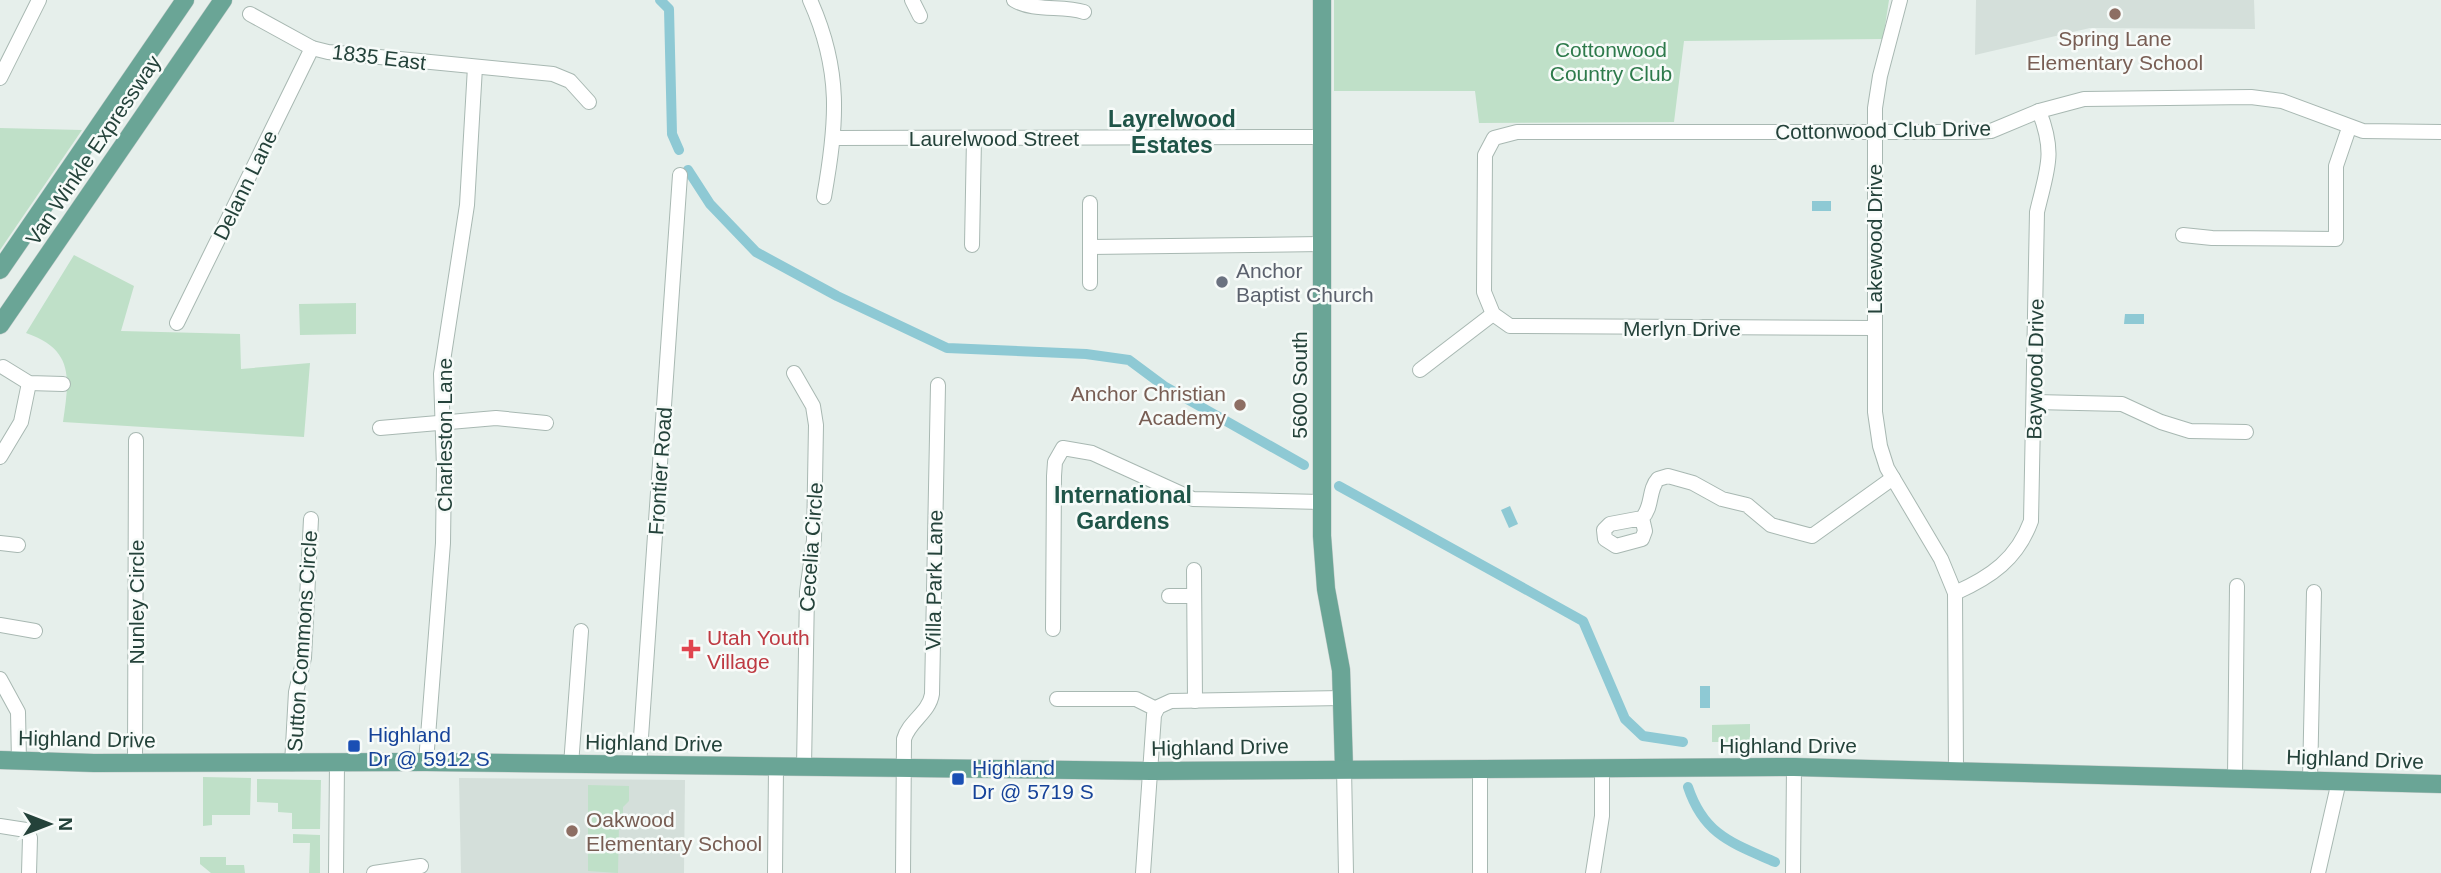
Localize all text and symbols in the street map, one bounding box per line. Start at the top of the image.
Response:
marker: Spring Lane Elementary School [2107,6,2123,22]
place label: Spring Lane Elementary School [2027,27,2203,74]
park label: Cottonwood Country Club [1550,38,1672,85]
street label: 1835 East [331,40,427,74]
street label: Van Winkle Expressway [21,50,165,249]
district label: Layrelwood Estates [1108,106,1236,158]
street label: Cottonwood Club Drive [1775,117,1991,143]
street label: Delann Lane [209,126,281,244]
street label: Laurelwood Street [909,127,1079,150]
street label: Lakewood Drive [1863,164,1886,314]
place label: Anchor Baptist Church [1236,259,1374,306]
marker: Anchor Baptist Church [1214,274,1230,290]
street label: Baywood Drive [2022,298,2048,440]
street label: Merlyn Drive [1623,317,1741,340]
street label: 5600 South [1288,331,1311,439]
street label: Charleston Lane [433,358,456,512]
place label: Anchor Christian Academy [1071,382,1226,429]
marker: Anchor Christian Academy [1232,397,1248,413]
street label: Frontier Road [644,406,676,536]
street label: Cecelia Circle [795,482,827,612]
district label: International Gardens [1054,482,1192,534]
street label: Villa Park Lane [921,509,947,651]
street label: Sutton Commons Circle [283,530,321,752]
street label: Nunley Circle [125,540,148,664]
place label: Utah Youth Village [707,626,810,673]
marker: Utah Youth Village [681,639,701,659]
place label: Highland Dr @ 5912 S [368,723,490,770]
street label: Highland Drive [18,726,156,752]
street label: Highland Drive [585,730,723,756]
street label: Highland Drive [1151,734,1289,760]
street label: Highland Drive [1719,734,1857,757]
marker: Highland Dr @ 5912 S [346,738,362,754]
street label: Highland Drive [2286,745,2424,773]
place label: Highland Dr @ 5719 S [972,756,1094,803]
marker: Highland Dr @ 5719 S [950,771,966,787]
north arrow [14,789,84,859]
place label: Oakwood Elementary School [586,808,762,855]
text: N [55,817,76,831]
marker: Oakwood Elementary School [564,823,580,839]

